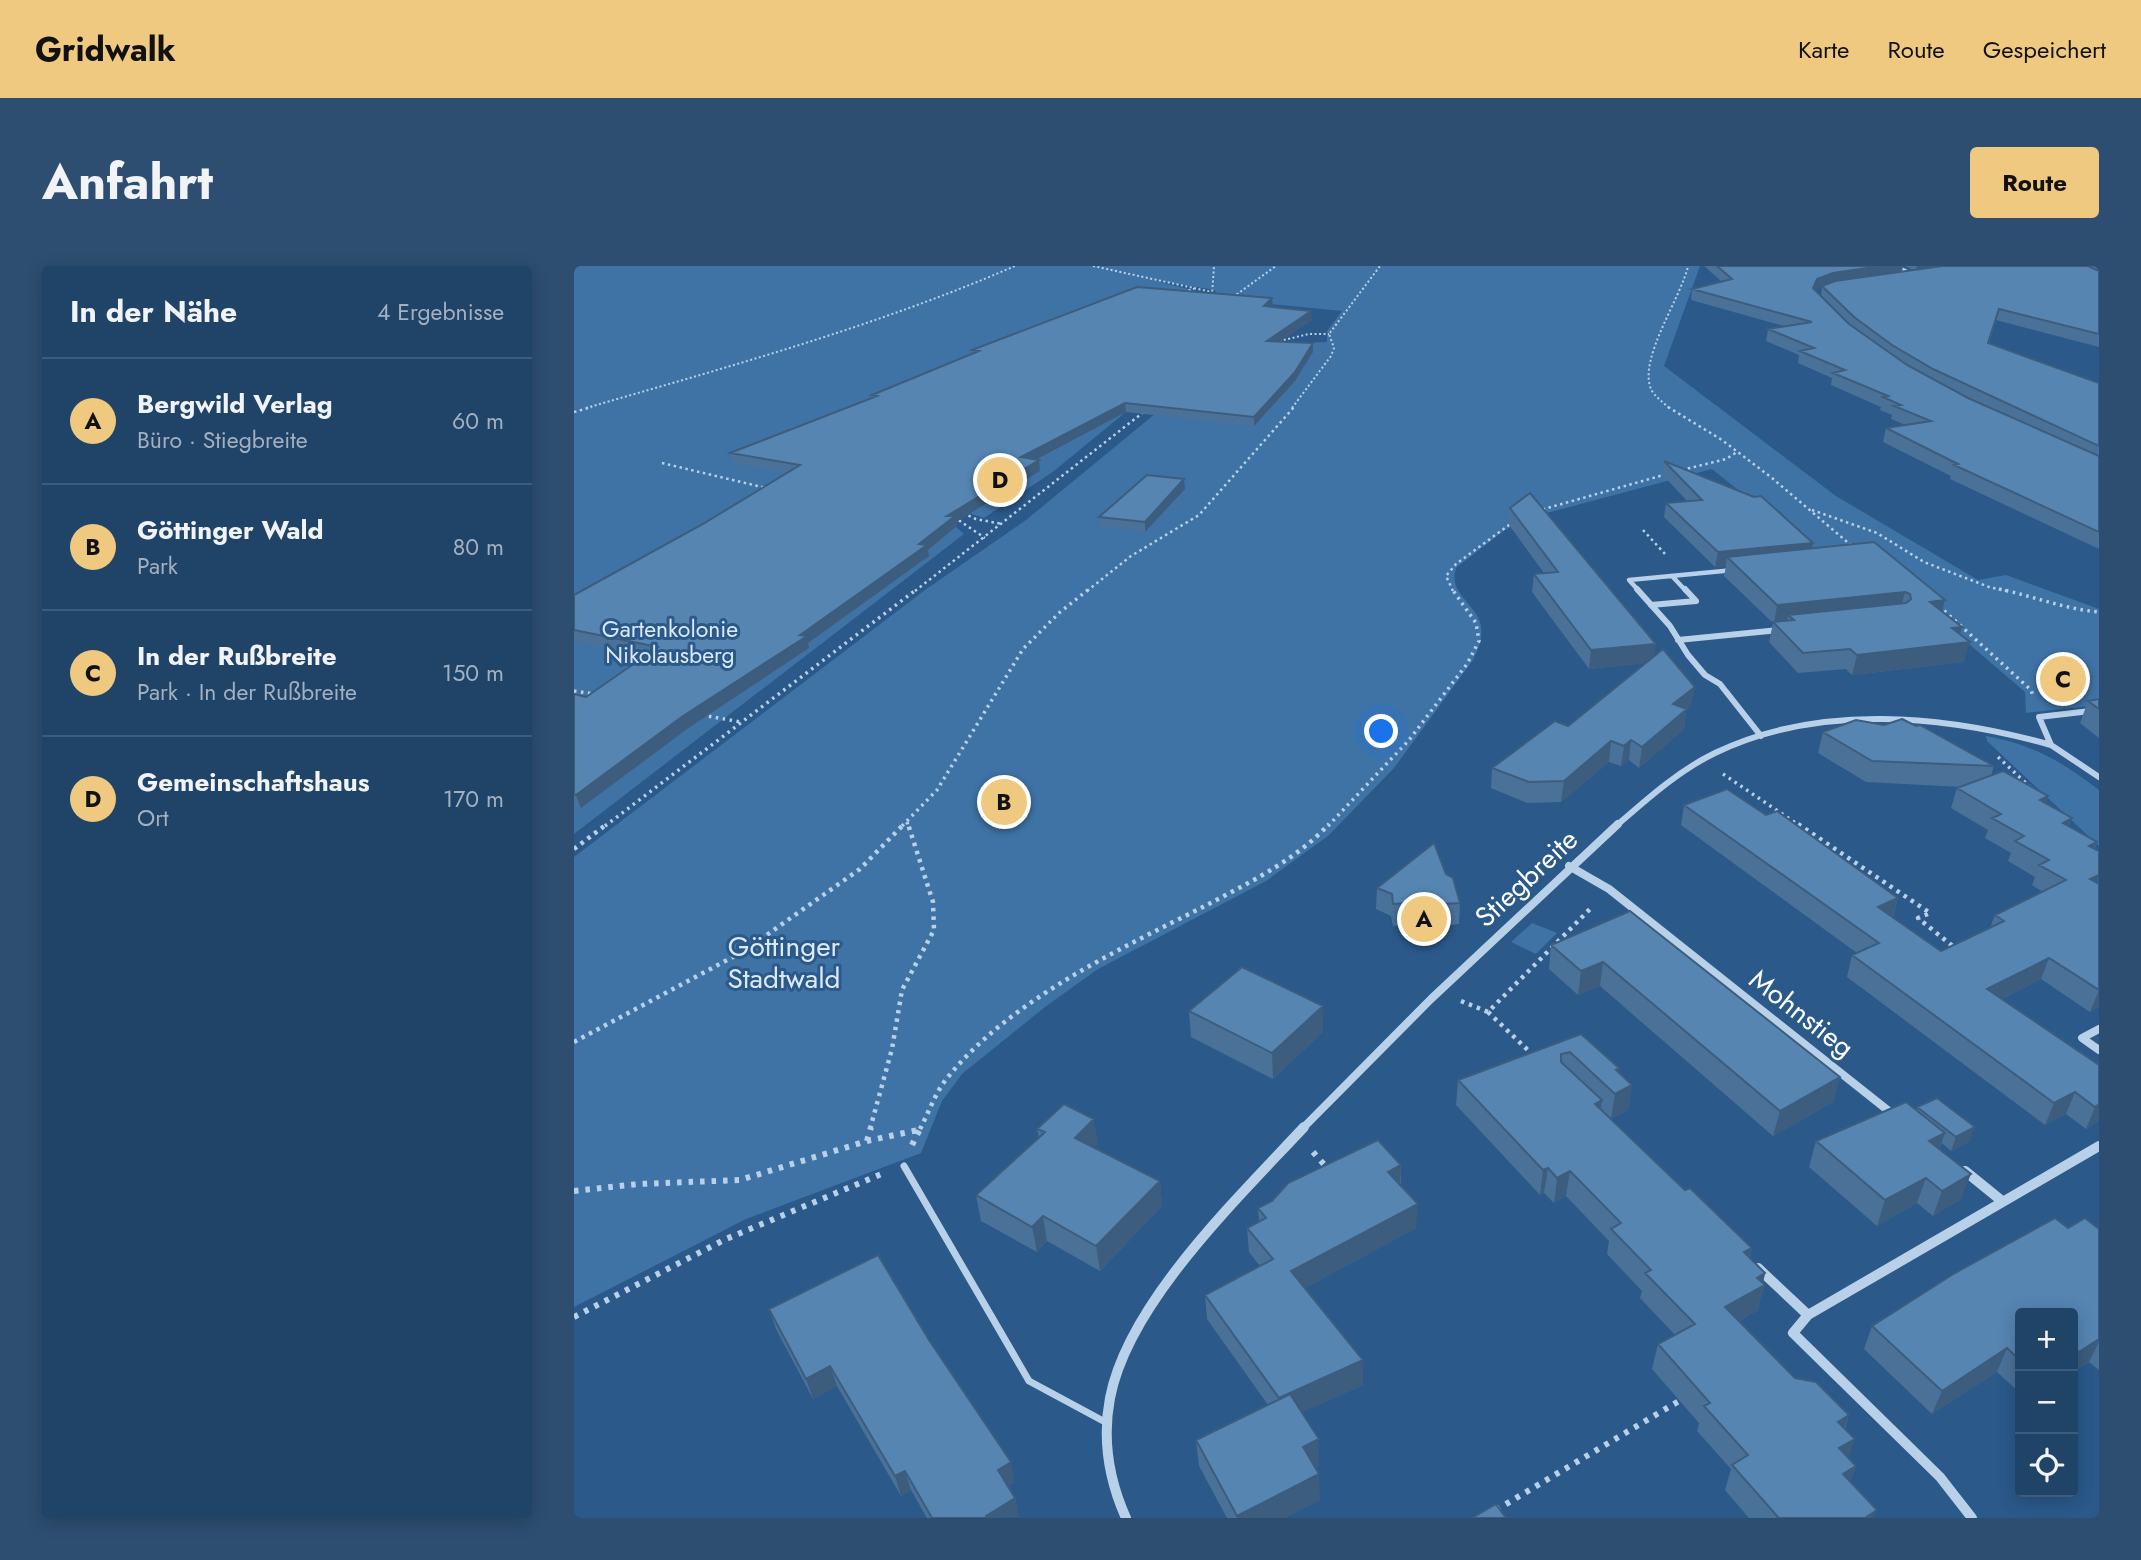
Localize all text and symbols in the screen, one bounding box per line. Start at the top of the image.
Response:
text: Gridwalk [35,26,176,73]
text: Karte [1798,32,1849,67]
text: Route [1887,32,1945,67]
text: Gespeichert [1983,32,2106,67]
text: Anfahrt [42,147,213,217]
button: Route [1970,147,2099,218]
text: In der Nähe [70,290,237,333]
text: 4 Ergebnisse [377,295,504,329]
text: Bergwild Verlag [137,385,333,423]
text: A [85,404,101,438]
text: 60 m [452,404,504,438]
text: Büro · Stiegbreite [137,423,308,457]
pin: D [977,454,1023,506]
text: Göttinger Wald [137,511,324,549]
text: B [85,530,101,564]
text: 80 m [453,530,504,564]
text: Park [137,549,178,583]
park label: Gartenkolonie Nikolausberg [602,612,738,672]
text: In der Rußbreite [137,637,337,675]
pin: C [2040,653,2086,705]
text: C [85,656,101,690]
text: 150 m [442,656,504,690]
text: Park · In der Rußbreite [137,675,357,709]
your location [1364,714,1398,748]
text: Gemeinschaftshaus [137,763,370,801]
pin: B [981,776,1027,828]
text: D [85,782,101,816]
text: 170 m [443,782,504,816]
text: Ort [137,801,169,835]
street label: Stiegbreite [1466,820,1587,937]
pin: A [1401,893,1447,945]
park label: Göttinger Stadtwald [727,926,841,999]
street label: Mohnstieg [1741,959,1863,1067]
map controls [2015,1308,2078,1497]
button: + [2015,1308,2078,1371]
button: − [2015,1371,2078,1434]
button: locate [2015,1434,2078,1497]

